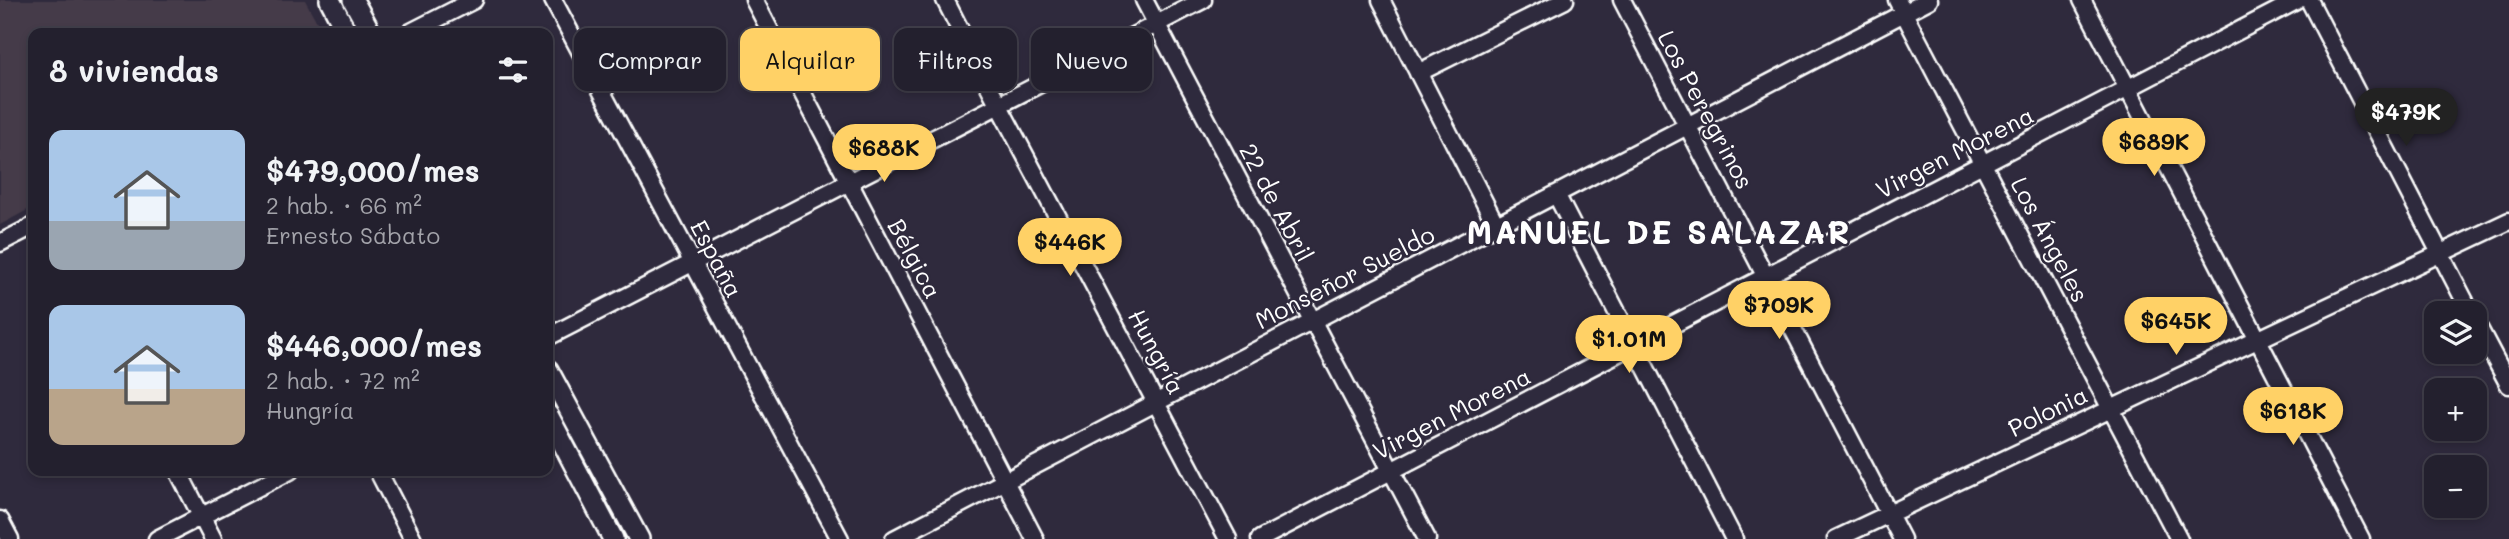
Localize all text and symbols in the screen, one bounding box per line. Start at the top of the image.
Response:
street label: Los Peregrinos [1652,25,1761,194]
chip: Comprar [574,28,726,91]
chip: Alquilar [740,28,880,91]
chip: Filtros [894,28,1017,91]
chip: Nuevo [1031,28,1152,91]
text: 8 viviendas [49,50,219,90]
icon: filters [494,51,532,89]
pin: $479K [2357,88,2455,148]
text: $479K [2371,96,2441,126]
street label: Virgen Morena [1870,99,2038,205]
pin: $689K [2105,118,2203,178]
pin: $688K [835,124,933,184]
text: $689K [2118,126,2190,156]
text: $688K [848,132,920,162]
street label: 22 de Abril [1233,138,1321,267]
text: $479,000/mes [266,150,480,190]
icon: home [105,158,189,242]
street label: Los Ángeles [2004,171,2096,307]
text: 2 hab. · 66 m² [266,190,422,220]
district label: MANUEL DE SALAZAR [1467,210,1851,252]
street label: Bélgica [881,213,949,304]
street label: España [684,214,751,302]
pin: $446K [1021,218,1119,278]
street label: Monseñor Sueldo [1249,218,1439,335]
text: Ernesto Sábato [266,220,440,250]
text: $446K [1034,226,1106,256]
pin: $709K [1730,282,1828,341]
text: $709K [1744,289,1814,319]
pin: $645K [2127,298,2225,357]
map controls [2424,301,2487,518]
button: layers [2424,301,2487,364]
street label: Hungría [1122,303,1193,399]
text: $645K [2140,305,2212,335]
pin: $1.01M [1572,316,1686,375]
text: $1.01M [1591,323,1667,353]
text: $446,000/mes [266,325,482,365]
icon: home [105,333,189,417]
street label: Virgen Morena [1367,360,1535,466]
text: 2 hab. · 72 m² [266,365,420,395]
street label: Polonia [2002,378,2092,443]
button: + [2424,378,2487,441]
pin: $618K [2244,388,2342,447]
text: Hungría [266,395,354,425]
text: $618K [2259,395,2327,425]
button: − [2424,455,2487,518]

